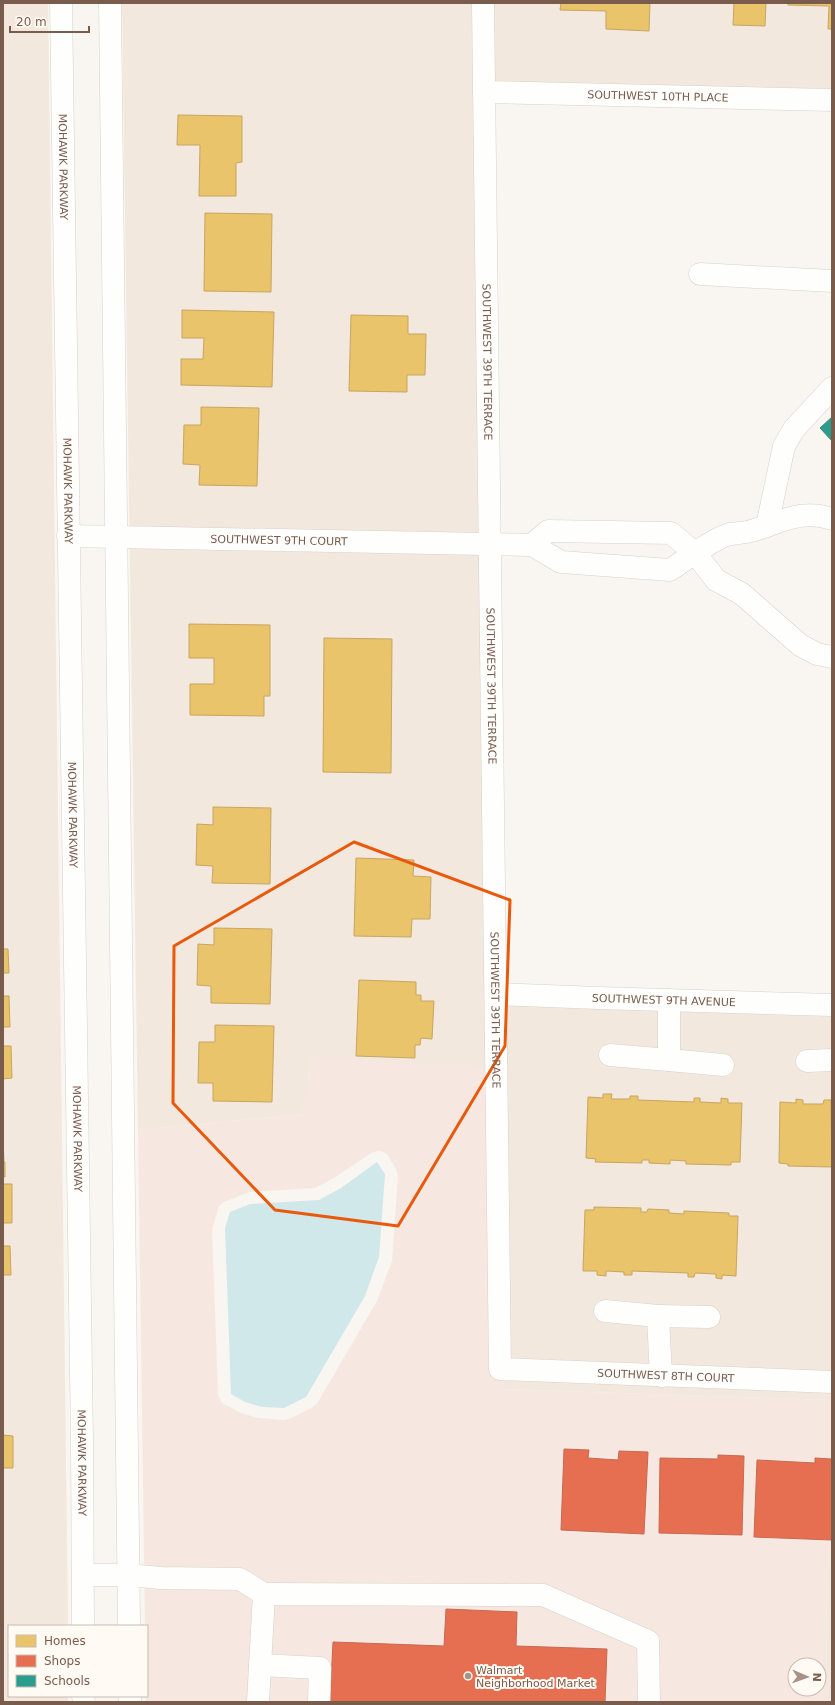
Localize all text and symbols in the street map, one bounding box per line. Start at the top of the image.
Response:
scale bar [10,8,89,34]
text: 20 m [16,15,47,29]
street label: SOUTHWEST 10TH PLACE [587,88,729,105]
street label: MOHAWK PARKWAY [56,114,70,221]
street label: SOUTHWEST 39TH TERRACE [479,283,494,441]
street label: MOHAWK PARKWAY [60,438,75,545]
street label: SOUTHWEST 9TH COURT [210,533,348,548]
street label: SOUTHWEST 39TH TERRACE [484,607,498,764]
street label: MOHAWK PARKWAY [65,762,80,869]
street label: SOUTHWEST 39TH TERRACE [488,931,503,1088]
street label: SOUTHWEST 9TH AVENUE [592,992,736,1009]
street label: MOHAWK PARKWAY [70,1085,84,1193]
street label: SOUTHWEST 8TH COURT [597,1367,735,1385]
street label: MOHAWK PARKWAY [75,1409,88,1516]
legend [8,1625,148,1697]
text: Homes [44,1634,86,1648]
text: Shops [44,1654,80,1668]
north arrow [787,1657,827,1697]
place label: Walmart Neighborhood Market [476,1664,595,1690]
marker: Walmart Neighborhood Market [463,1671,473,1681]
text: N [810,1672,823,1682]
text: Schools [44,1674,90,1688]

